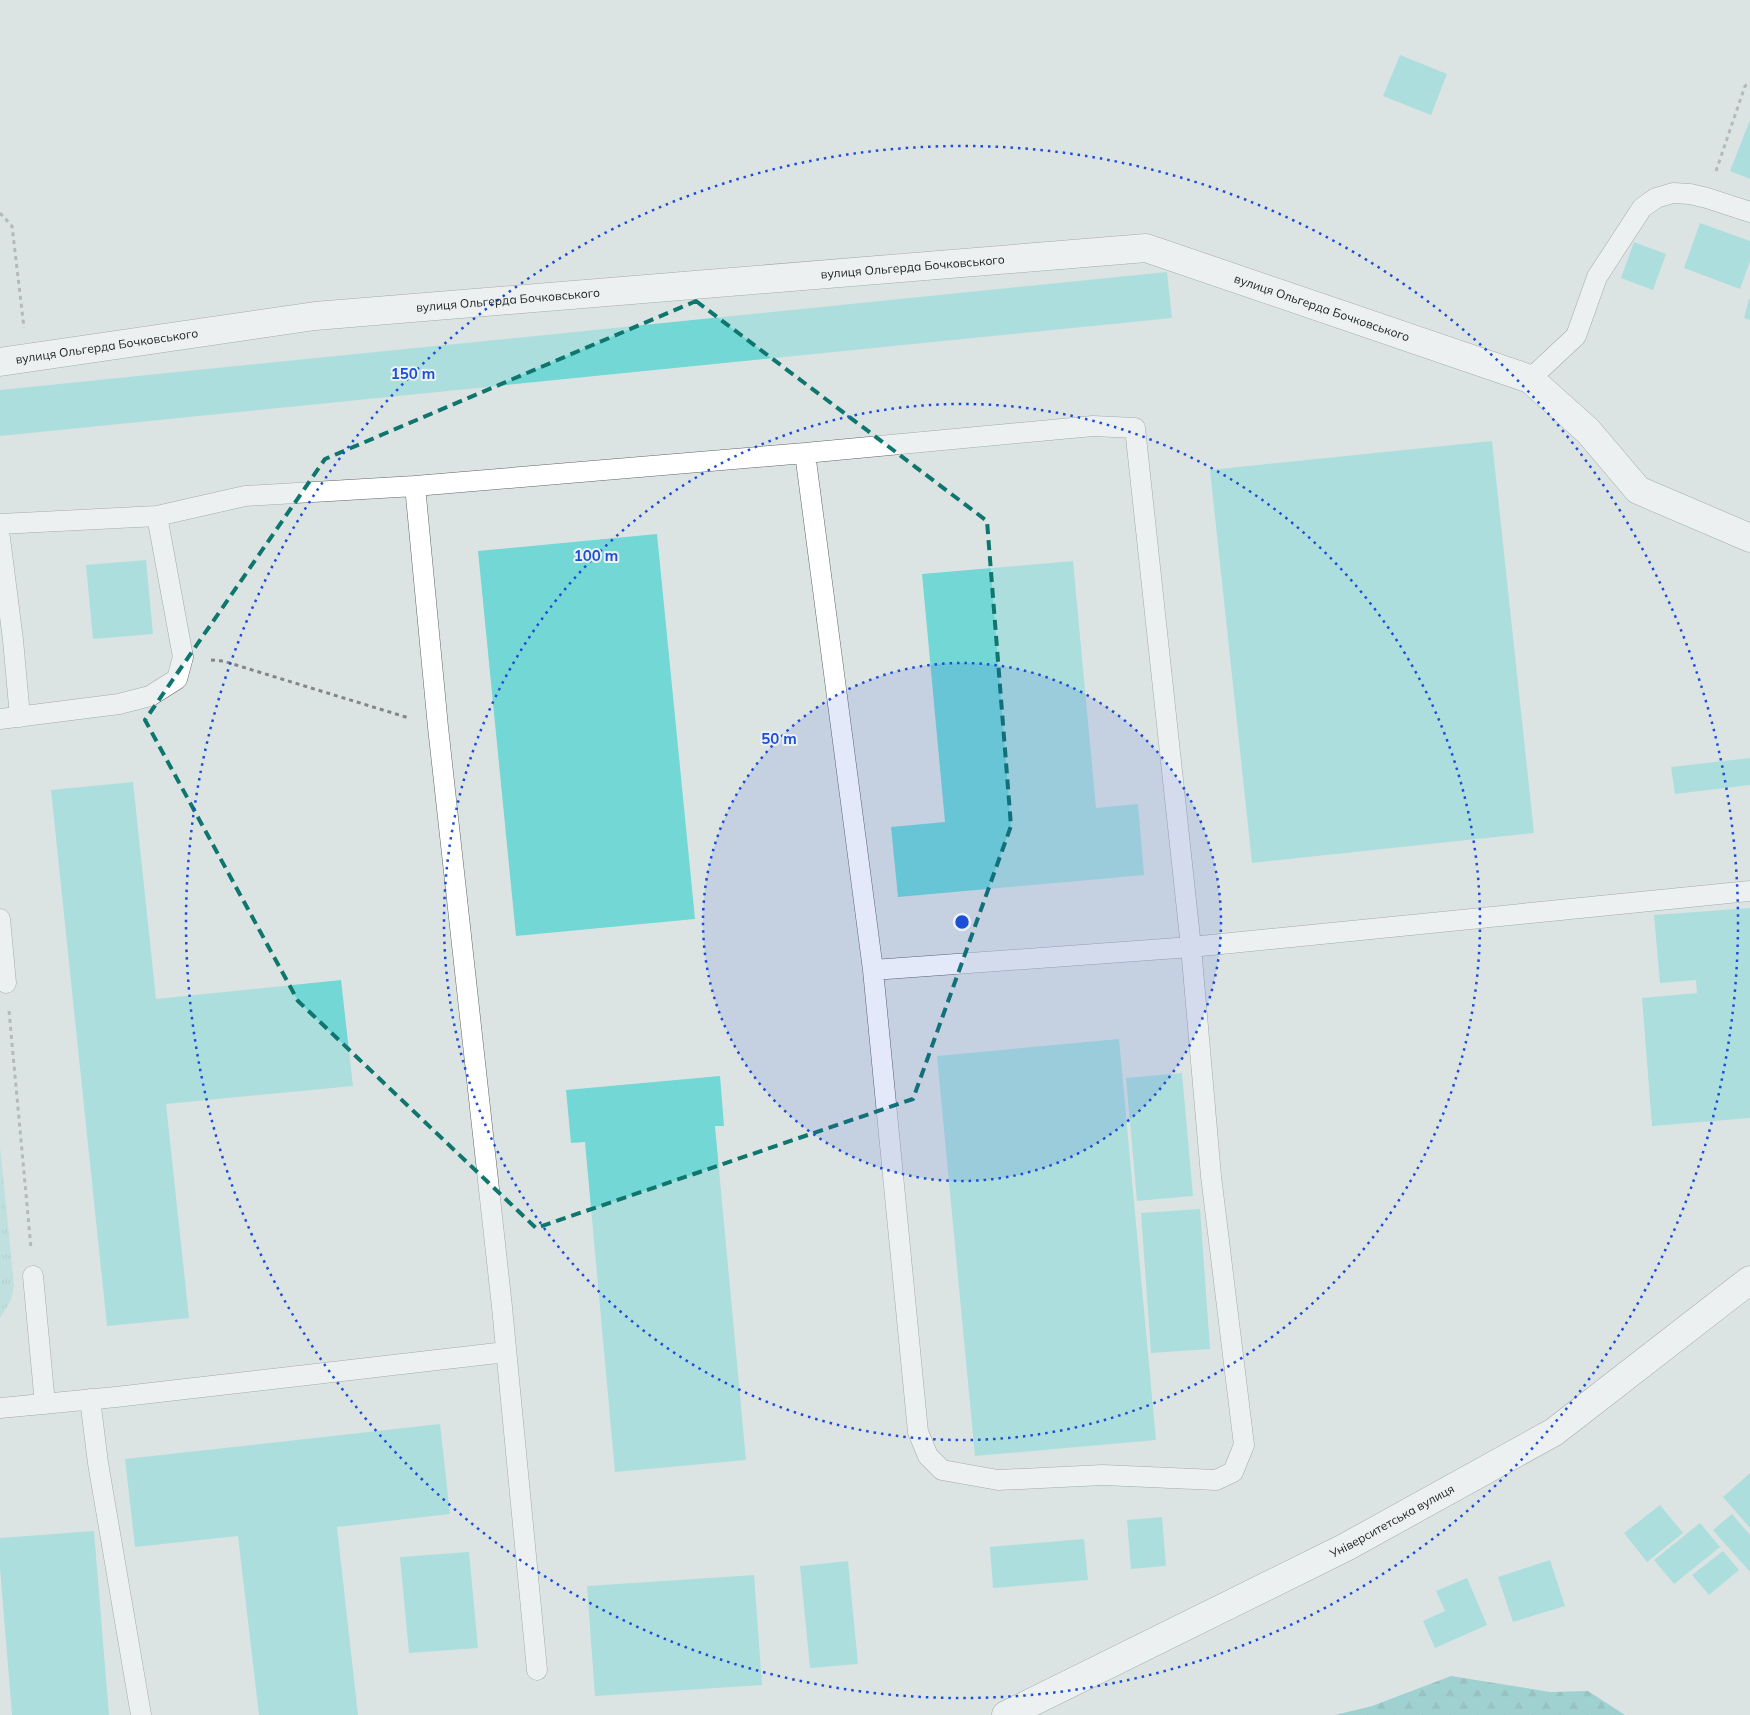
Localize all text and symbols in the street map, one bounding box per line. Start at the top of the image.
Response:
street label: вулиця Ольгерда Бочковського [820,252,1005,282]
street label: вулиця Ольгерда Бочковського [1232,271,1412,344]
street label: вулиця Ольгерда Бочковського [415,285,601,315]
street label: вулиця Ольгерда Бочковського [14,325,199,367]
text: 150 m [391,364,435,383]
text: 100 m [574,546,618,565]
text: 50 m [761,729,797,748]
centre of rings [953,913,971,931]
street label: Університетська вулиця [1326,1481,1457,1561]

